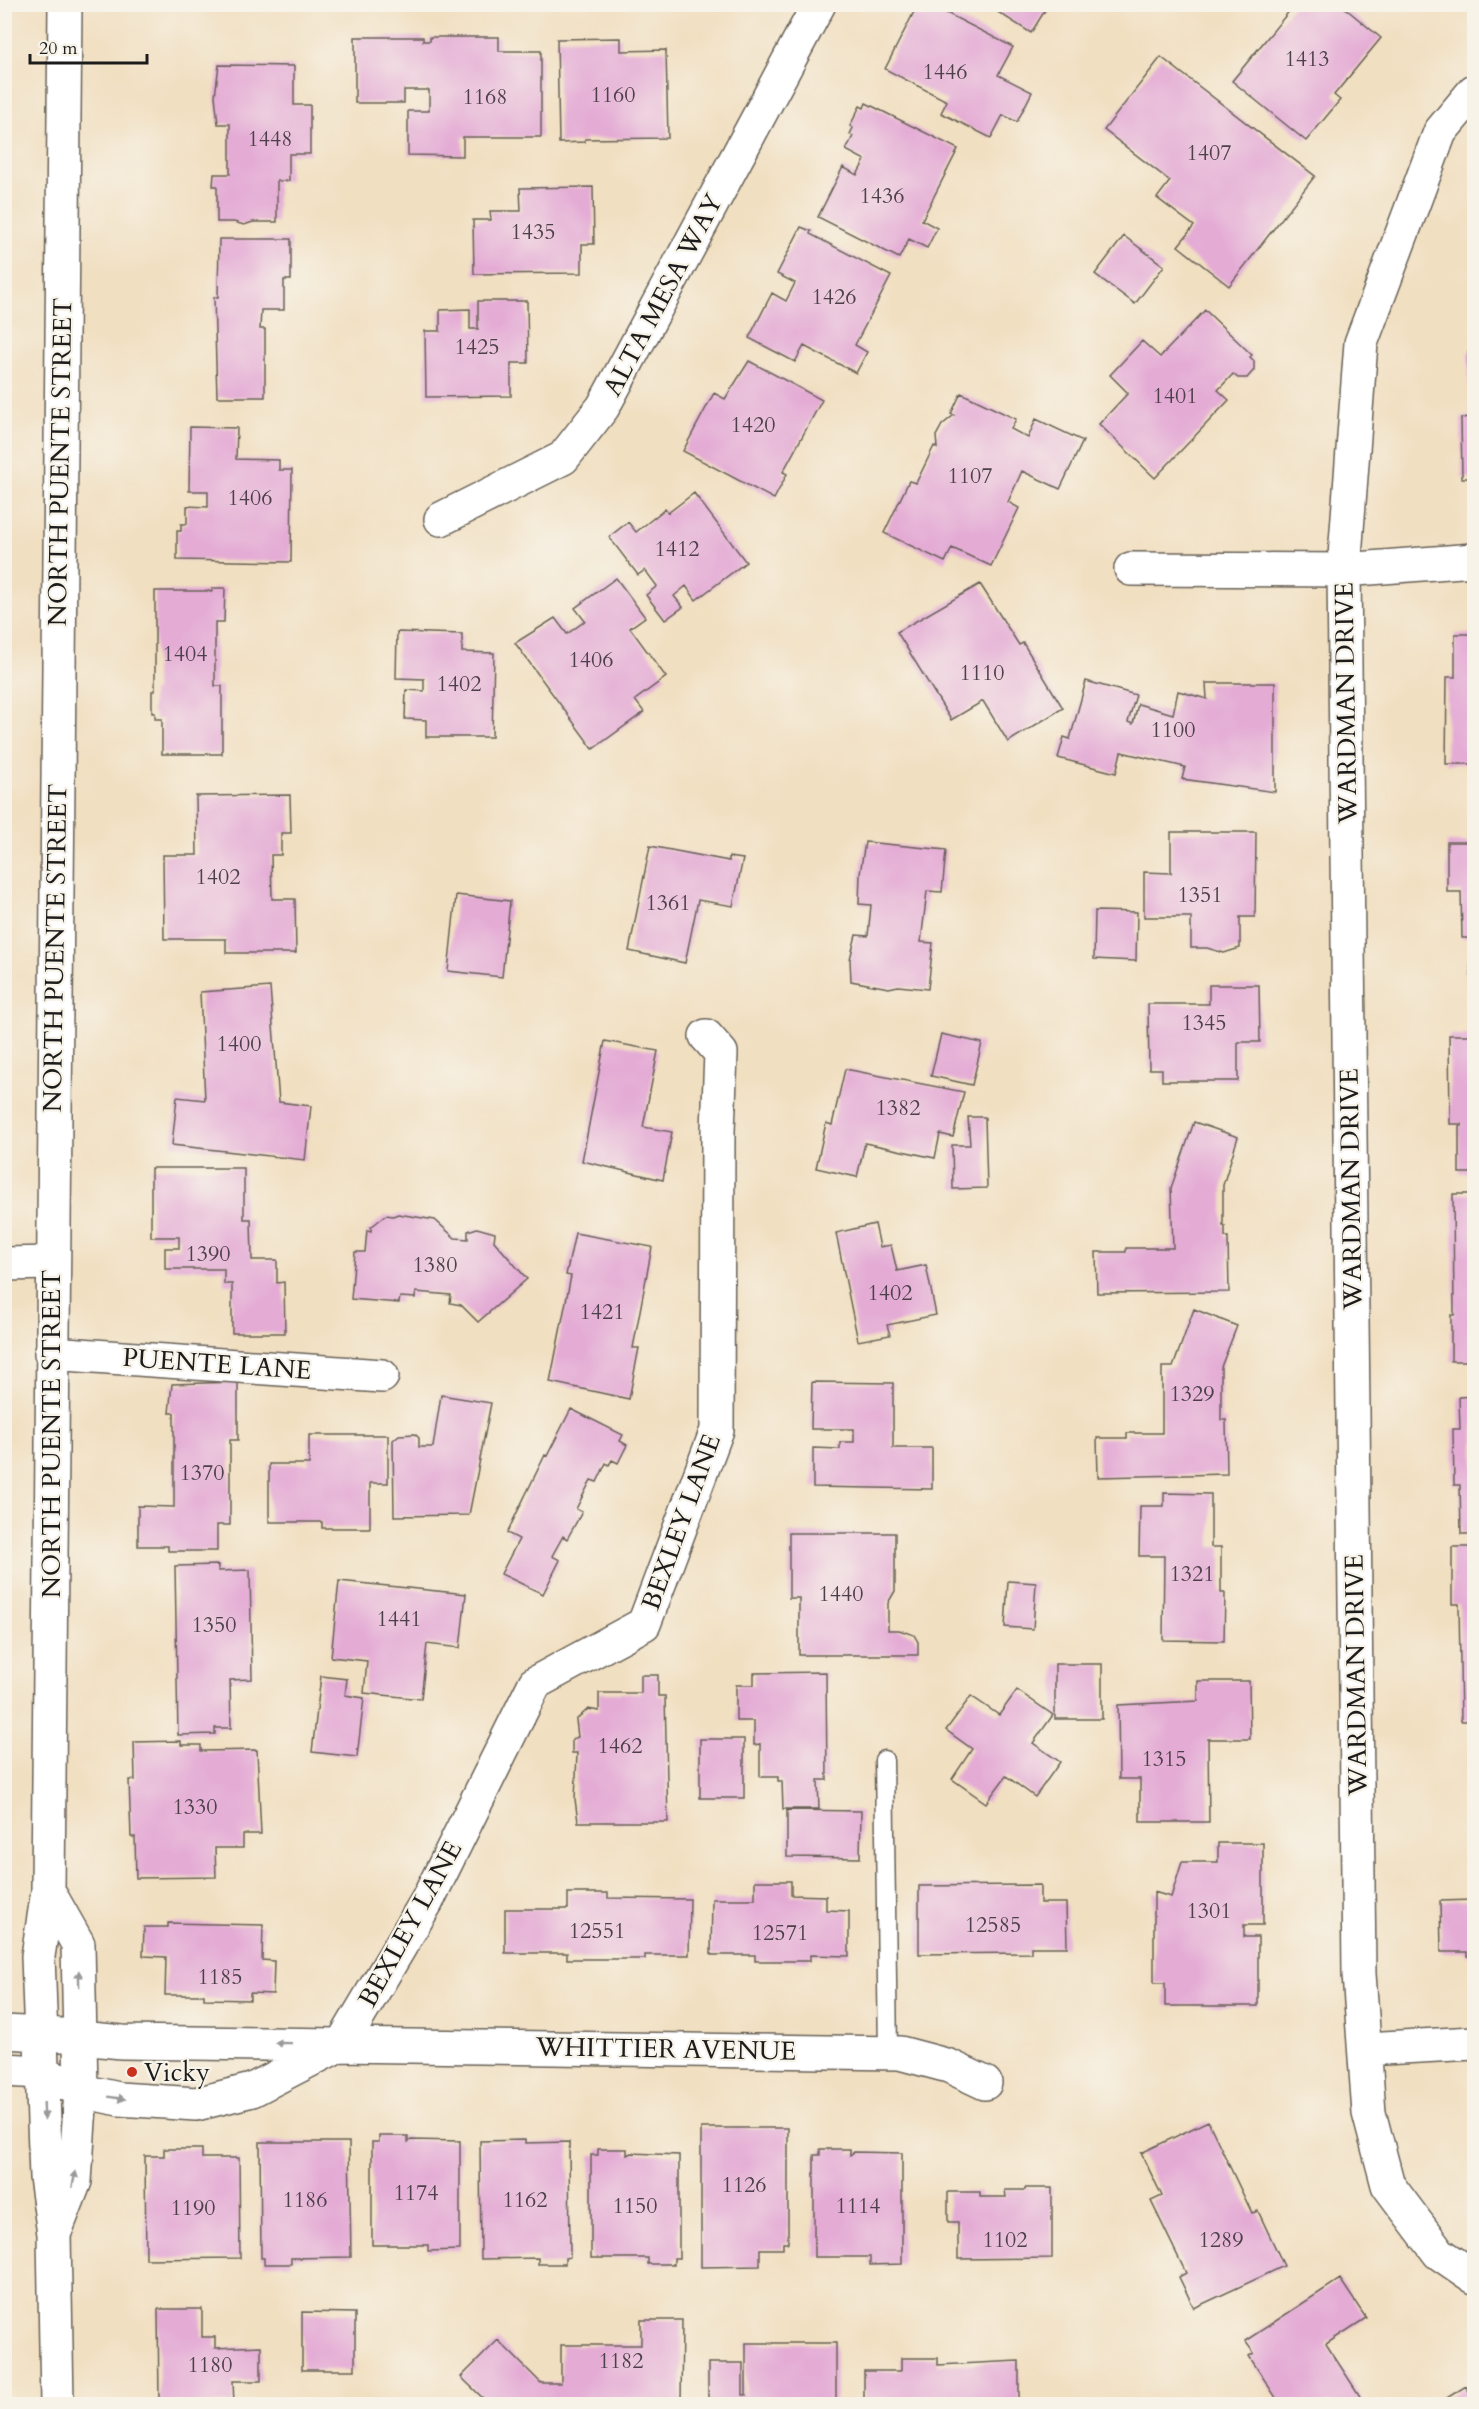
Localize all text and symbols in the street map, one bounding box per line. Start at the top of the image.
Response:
scale bar [30,27,147,65]
text: 20 m [39,36,78,61]
house number: 1413 [1284,44,1330,74]
house number: 1446 [922,57,968,87]
house number: 1160 [590,80,636,110]
house number: 1168 [462,82,508,112]
house number: 1448 [247,124,293,154]
house number: 1407 [1186,138,1232,168]
house number: 1436 [859,181,905,211]
street label: ALTA MESA WAY [595,187,731,402]
house number: 1435 [510,217,556,247]
house number: 1426 [811,282,857,312]
street label: NORTH PUENTE STREET [40,297,80,627]
house number: 1425 [454,332,500,362]
house number: 1401 [1152,381,1198,411]
house number: 1420 [730,410,776,440]
house number: 1107 [947,461,993,491]
house number: 1406 [227,483,273,513]
house number: 1412 [654,534,700,564]
street label: WARDMAN DRIVE [1326,582,1366,825]
house number: 1404 [162,639,208,669]
house number: 1406 [568,645,614,675]
house number: 1110 [959,658,1005,688]
house number: 1402 [436,669,482,699]
house number: 1100 [1150,715,1196,745]
street label: NORTH PUENTE STREET [35,783,75,1113]
house number: 1402 [195,862,241,892]
house number: 1351 [1177,880,1223,910]
house number: 1361 [645,888,691,918]
house number: 1345 [1181,1008,1227,1038]
house number: 1400 [216,1029,262,1059]
street label: WARDMAN DRIVE [1331,1068,1371,1311]
house number: 1382 [875,1093,921,1123]
house number: 1390 [185,1239,231,1269]
house number: 1380 [412,1250,458,1280]
street label: NORTH PUENTE STREET [34,1270,69,1598]
house number: 1402 [867,1278,913,1308]
house number: 1421 [579,1297,625,1327]
street label: PUENTE LANE [121,1340,313,1388]
house number: 1329 [1169,1379,1215,1409]
street label: BEXLEY LANE [633,1429,729,1615]
house number: 1370 [179,1458,225,1488]
street label: WARDMAN DRIVE [1336,1554,1376,1797]
house number: 1321 [1169,1559,1215,1589]
house number: 1440 [818,1579,864,1609]
house number: 1441 [376,1604,422,1634]
house number: 1350 [191,1610,237,1640]
house number: 1462 [597,1731,643,1761]
house number: 1315 [1141,1744,1187,1774]
house number: 1330 [172,1792,218,1822]
street label: BEXLEY LANE [350,1835,470,2013]
house number: 1301 [1186,1896,1232,1926]
house number: 12585 [965,1910,1021,1940]
house number: 12551 [569,1916,625,1946]
house number: 12571 [752,1918,808,1948]
house number: 1185 [197,1962,243,1992]
one-way arrow [74,1970,84,1989]
street label: WHITTIER AVENUE [534,2029,797,2069]
one-way arrow [274,2038,293,2048]
place label: Vicky [144,2055,210,2090]
marker: Vicky [125,2065,139,2079]
one-way arrow [108,2094,127,2103]
one-way arrow [39,2102,48,2121]
one-way arrow [70,2169,79,2188]
house number: 1126 [721,2170,767,2200]
house number: 1174 [393,2178,439,2208]
house number: 1186 [282,2185,328,2215]
house number: 1162 [502,2185,548,2215]
house number: 1150 [612,2191,658,2221]
house number: 1114 [835,2191,881,2221]
house number: 1190 [170,2193,216,2223]
house number: 1102 [982,2225,1028,2255]
house number: 1289 [1198,2225,1244,2255]
house number: 1182 [598,2346,644,2376]
house number: 1180 [187,2350,233,2380]

